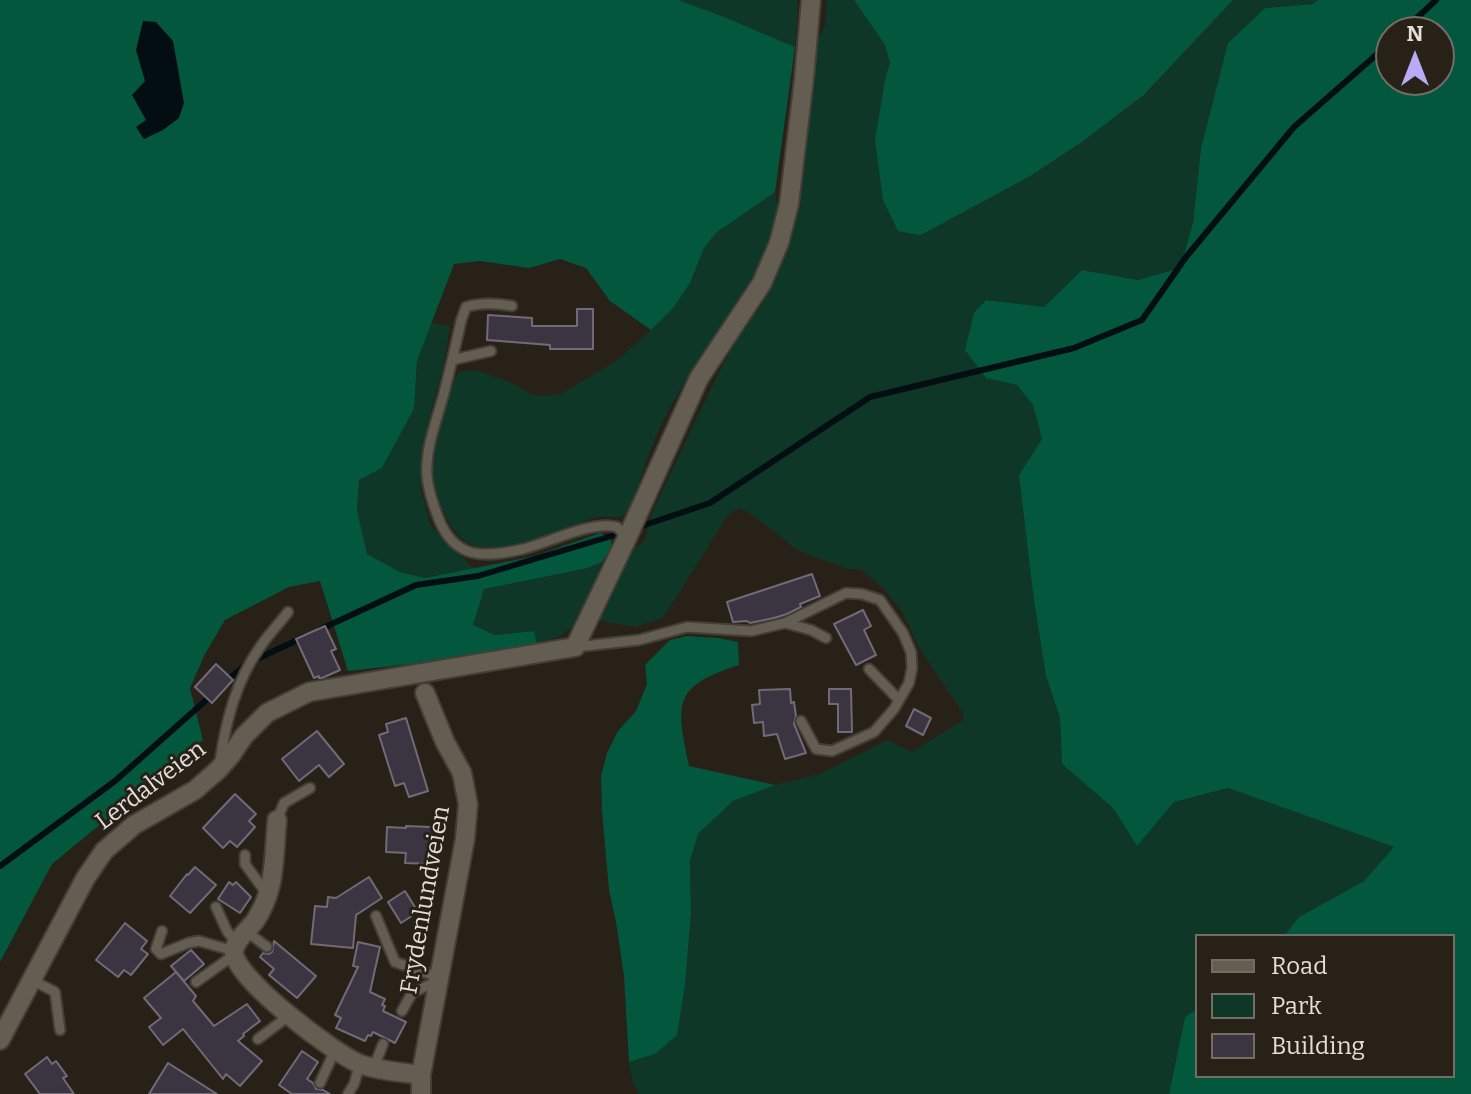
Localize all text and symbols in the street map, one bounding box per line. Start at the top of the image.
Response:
north arrow [1375,16,1455,96]
text: N [1407,20,1423,47]
street label: Lerdalveien [90,735,212,837]
street label: Frydenlundveien [395,804,457,996]
legend [1195,934,1455,1078]
text: Road [1271,952,1327,980]
text: Park [1271,992,1322,1020]
text: Building [1271,1032,1365,1060]

